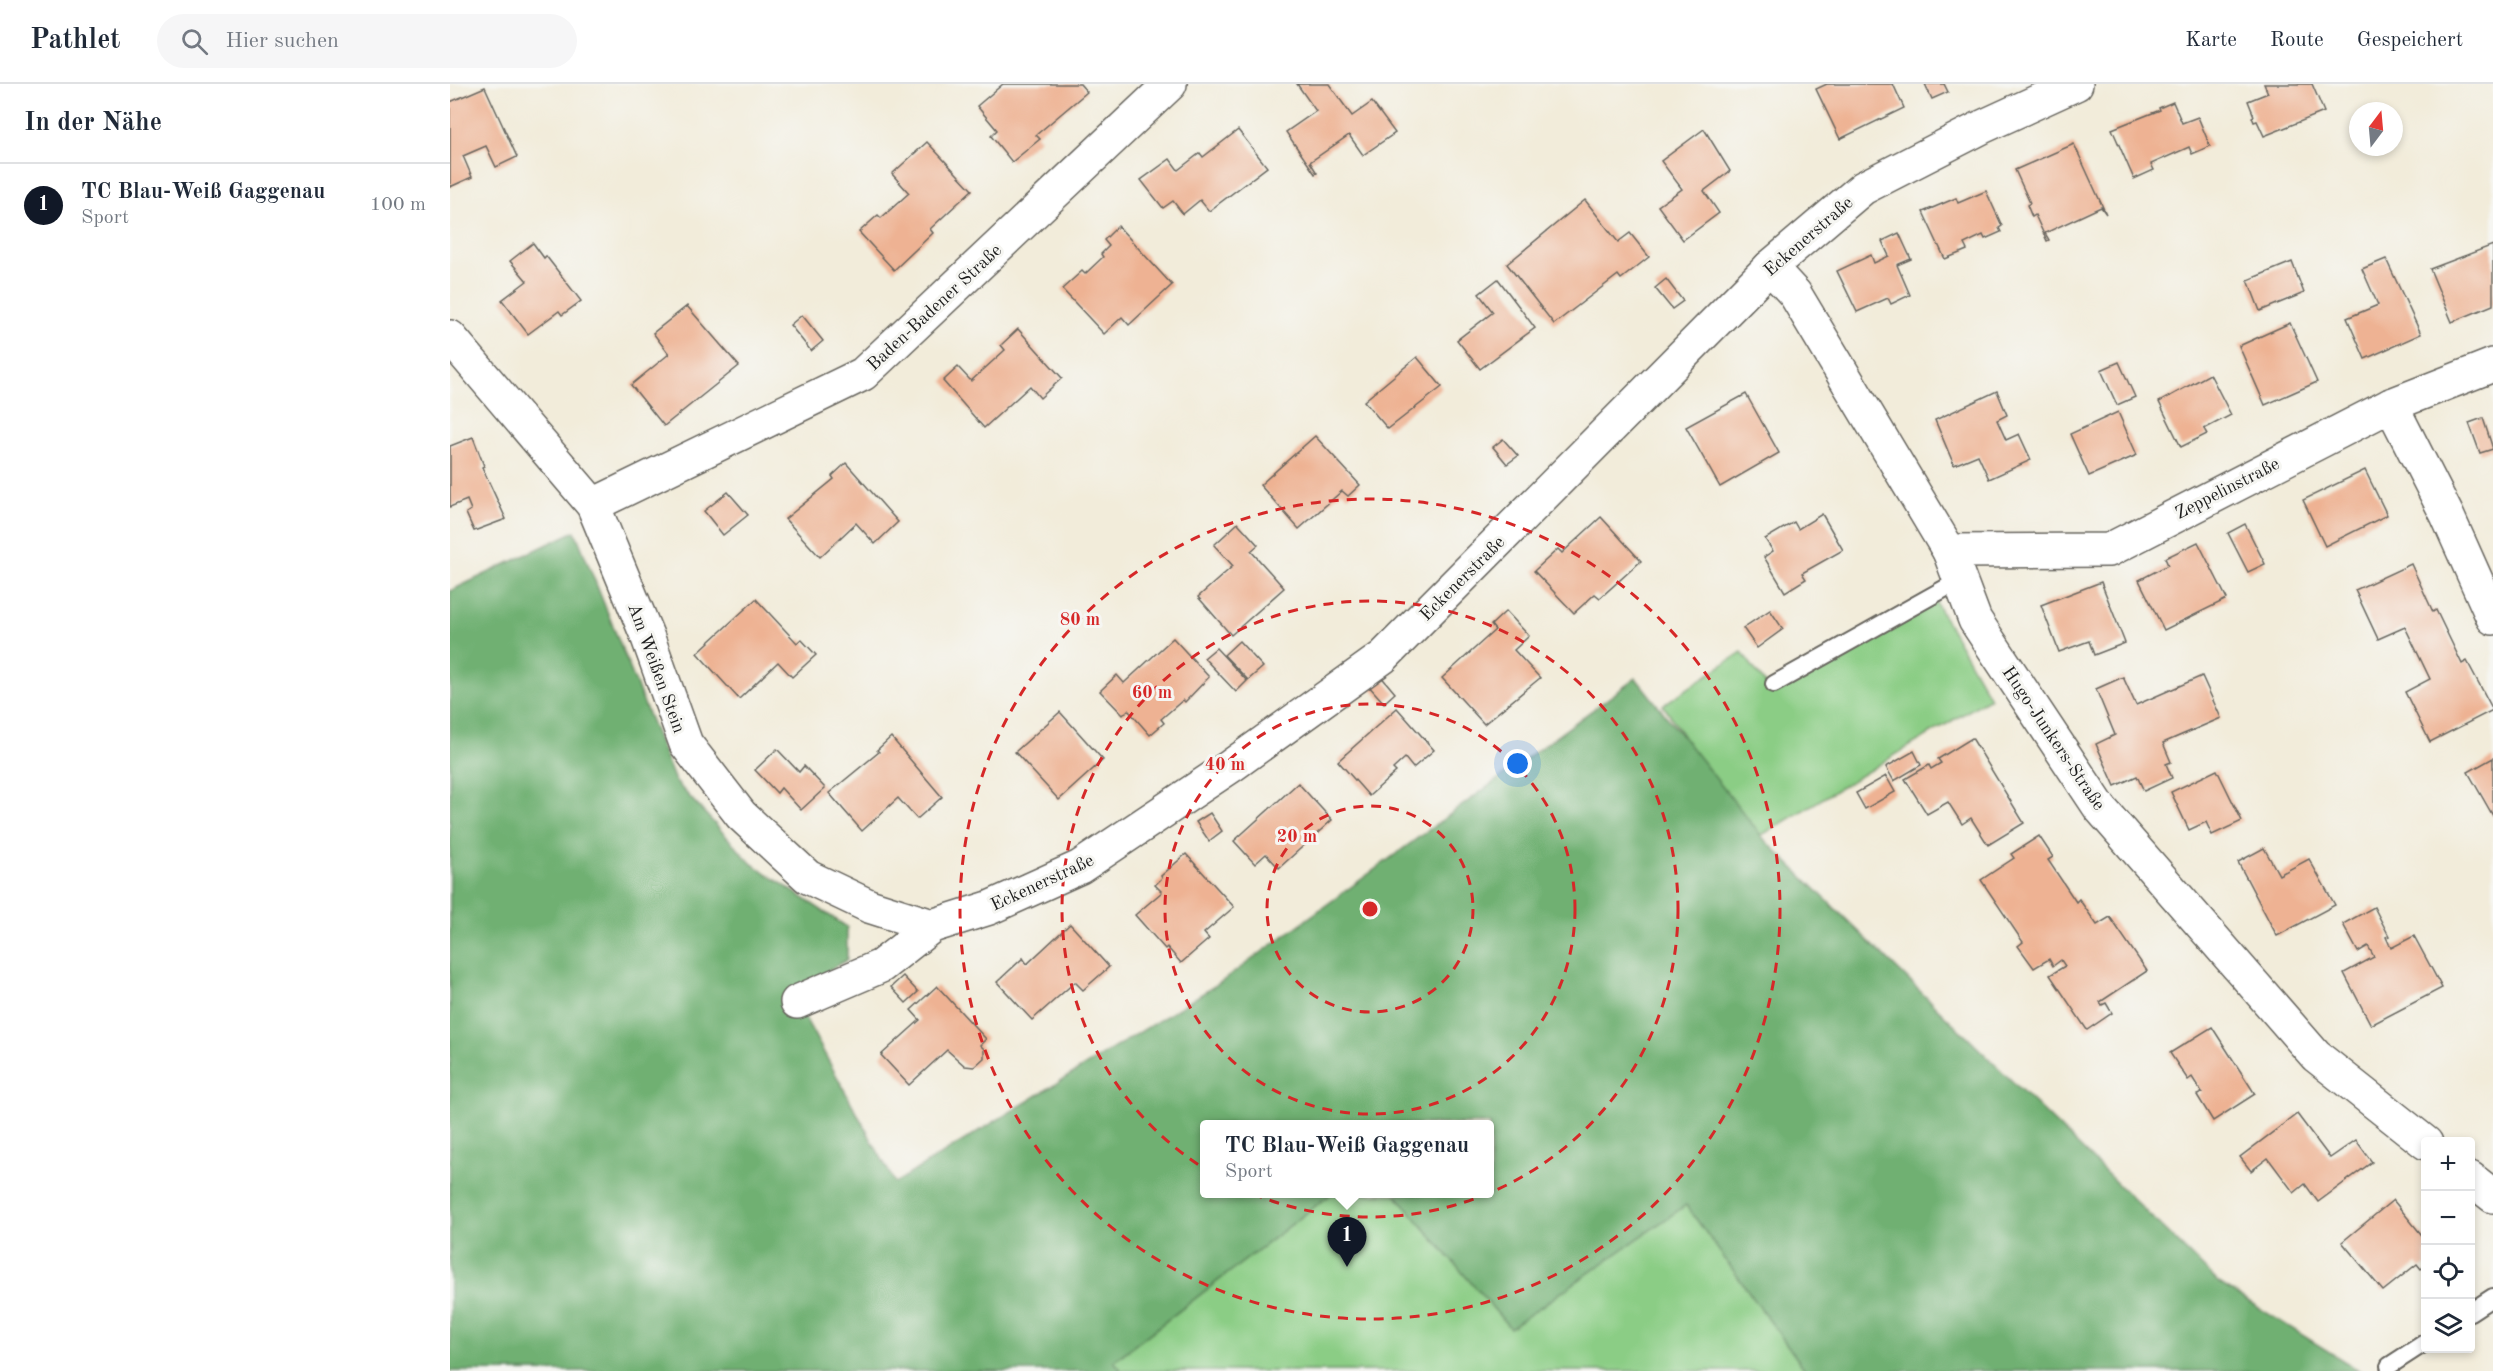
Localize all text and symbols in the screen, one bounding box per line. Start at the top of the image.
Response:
search box [157,14,577,68]
icon: search [178,25,211,58]
text: Pathlet [30,27,121,55]
text: Hier suchen [226,30,339,52]
text: Karte [2185,30,2237,51]
text: Route [2270,30,2324,51]
text: Gespeichert [2357,30,2463,51]
north arrow [2349,102,2403,156]
text: In der Nähe [24,110,162,136]
text: TC Blau-Weiß Gaggenau [81,181,325,203]
street label: Eckenerstraße [1761,193,1857,280]
text: 1 [38,195,49,215]
text: 100 m [370,195,426,215]
text: Sport [81,208,129,228]
street label: Baden-Badener Straße [864,241,1005,374]
street label: Zeppelinstraße [2172,455,2283,523]
street label: Eckenerstraße [1417,533,1508,624]
street label: Am Weißen Stein [624,601,688,736]
text: 80 m [1060,611,1100,629]
street label: Hugo-Junkers-Straße [1998,663,2108,814]
text: 60 m [1132,684,1172,702]
your location [1503,749,1532,778]
text: 40 m [1205,756,1245,774]
text: 20 m [1277,828,1317,846]
street label: Eckenerstraße [988,851,1097,915]
centre of rings [1360,899,1380,919]
popup [1200,1120,1494,1198]
text: TC Blau-Weiß Gaggenau [1225,1135,1469,1157]
map controls [2421,1137,2475,1353]
button: + [2421,1137,2475,1191]
text: Sport [1225,1162,1273,1182]
button: − [2421,1191,2475,1245]
pin: 1 [1328,1218,1366,1267]
button: locate [2421,1245,2475,1299]
button: layers [2421,1299,2475,1353]

